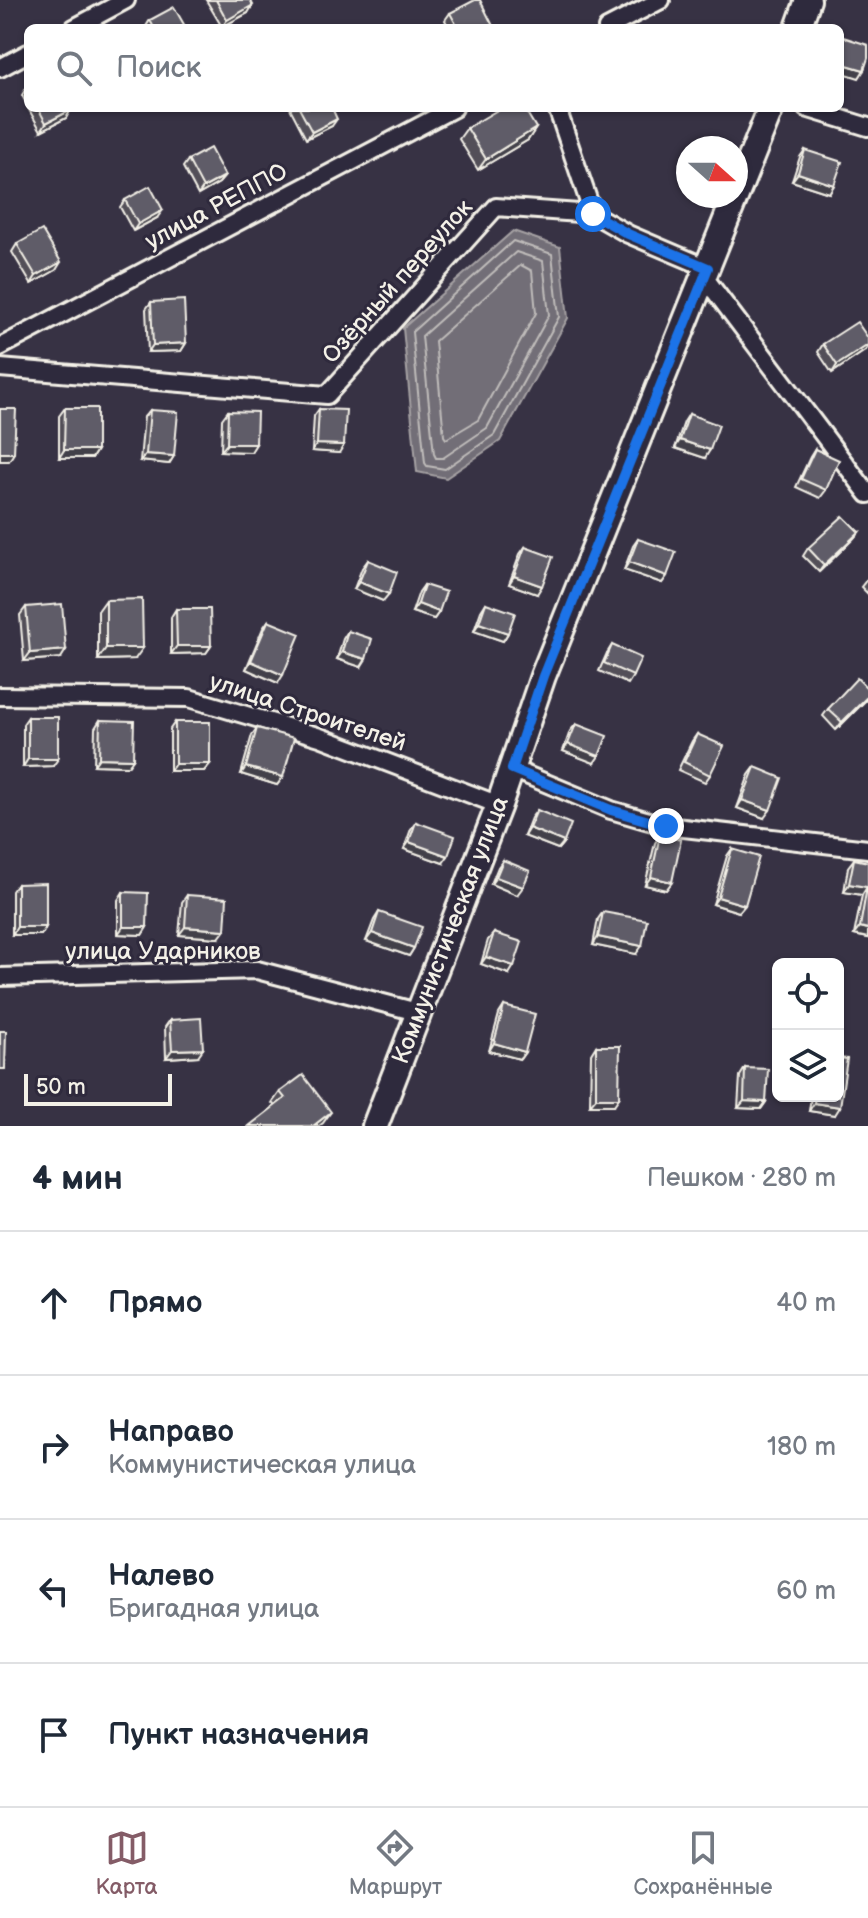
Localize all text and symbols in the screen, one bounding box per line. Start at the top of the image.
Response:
search box [24,24,844,112]
icon: search [52,46,96,90]
text: Поиск [116,50,202,86]
north arrow [676,136,748,208]
street label: улица РЕППО [140,157,292,256]
street label: Озёрный переулок [316,193,479,369]
route start [575,196,611,232]
street label: улица Строителей [206,667,410,758]
street label: Коммунистическая улица [386,792,515,1068]
route end [648,808,684,844]
street label: улица Ударников [65,937,261,966]
map controls [772,958,844,1102]
button: locate [772,958,844,1030]
button: layers [772,1030,844,1102]
scale bar [24,1070,172,1106]
text: 50 m [36,1074,86,1101]
text: 4 мин [32,1158,123,1199]
text: Пешком · 280 m [647,1163,836,1194]
icon: ahead [32,1281,76,1325]
text: Прямо [108,1285,202,1321]
text: 40 m [776,1288,836,1319]
text: Направо [108,1414,234,1450]
icon: right [32,1425,76,1469]
text: 180 m [767,1432,836,1463]
text: Коммунистическая улица [108,1450,416,1481]
text: Налево [108,1558,214,1594]
icon: left [32,1569,76,1613]
text: 60 m [776,1576,836,1607]
text: Бригадная улица [108,1594,319,1625]
icon: arrive [32,1713,76,1757]
text: Пункт назначения [108,1717,369,1753]
tab: Карта [96,1826,158,1901]
tab: Маршрут [349,1826,442,1901]
tab: Сохранённые [633,1826,772,1901]

